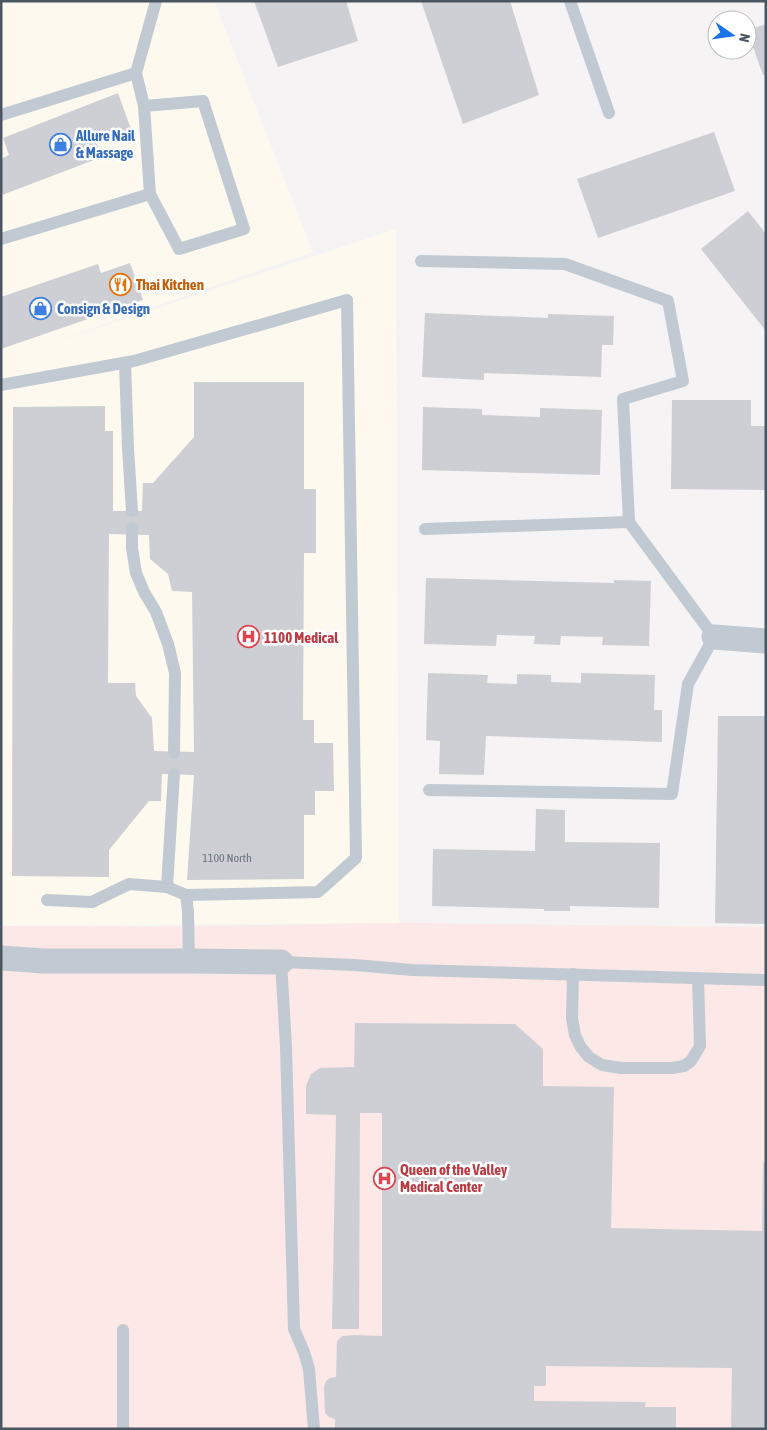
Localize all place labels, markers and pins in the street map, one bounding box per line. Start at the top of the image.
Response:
place label: Allure Nail & Massage [75,127,136,161]
shop icon: Allure Nail & Massage [48,132,72,156]
restaurant icon: Thai Kitchen [108,272,132,296]
place label: Thai Kitchen [136,276,204,293]
shop icon: Consign & Design [29,296,53,320]
place label: Consign & Design [57,300,150,317]
hospital icon: 1100 Medical [236,625,260,649]
place label: 1100 Medical [264,629,339,646]
place label: Queen of the Valley Medical Center [400,1161,508,1195]
hospital icon: Queen of the Valley Medical Center [372,1166,396,1190]

